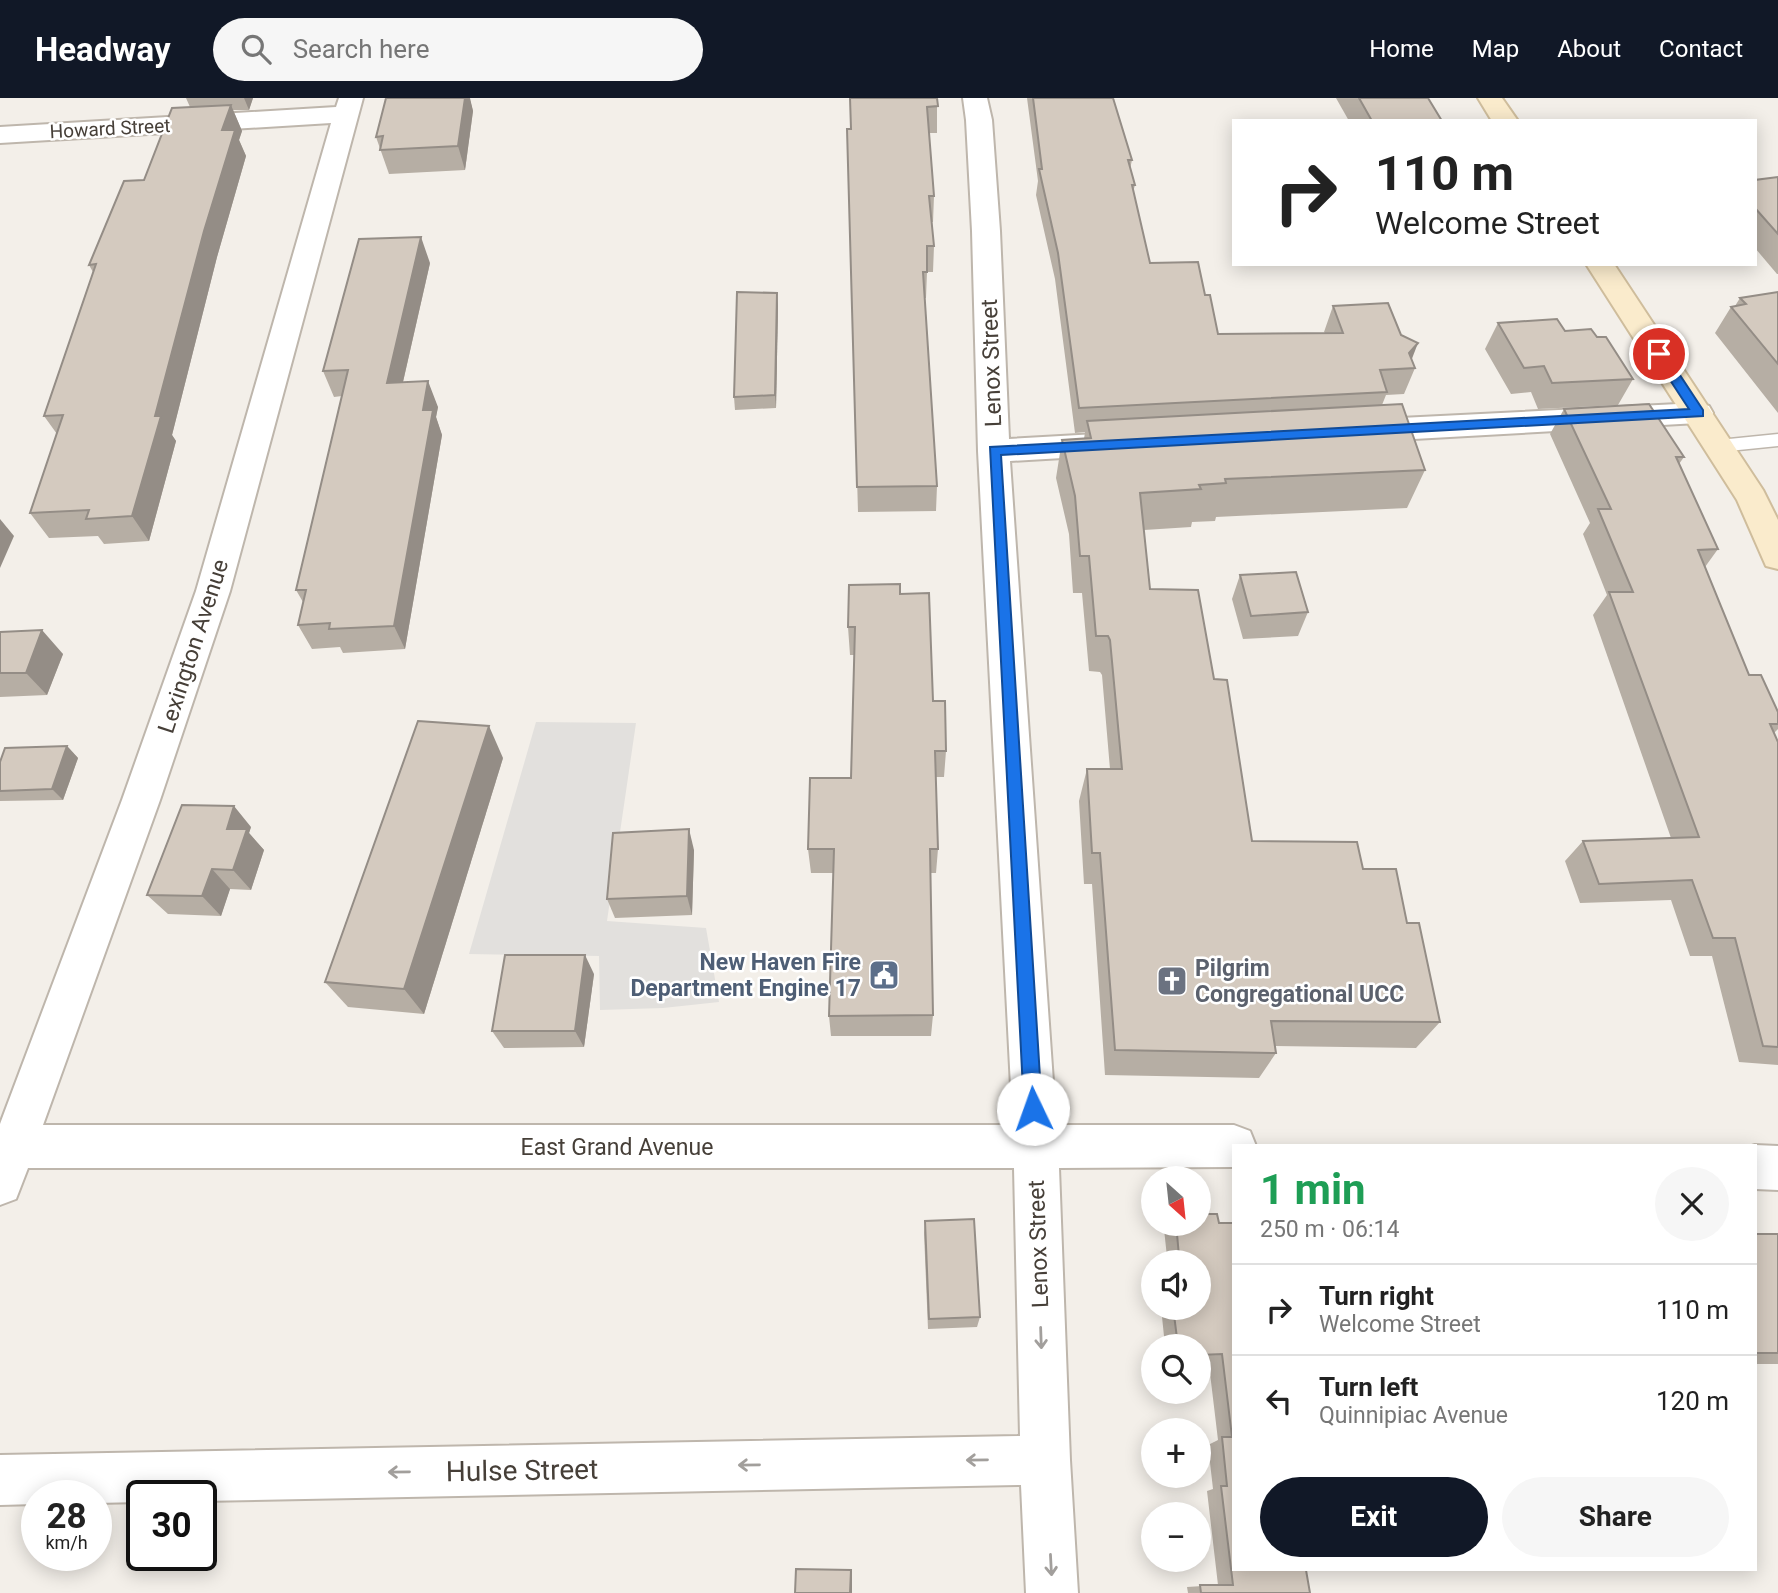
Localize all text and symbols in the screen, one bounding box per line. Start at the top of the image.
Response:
search box [213,18,703,81]
text: Headway [35,30,171,69]
icon: search [237,30,275,68]
text: Search here [293,34,429,64]
text: Home [1369,35,1434,63]
text: Map [1472,35,1519,63]
text: About [1557,35,1621,63]
text: Contact [1659,35,1743,63]
street label: Howard Street [49,114,171,143]
text: 110 m [1375,145,1514,202]
icon: right [1260,147,1351,238]
text: Welcome Street [1375,204,1600,242]
street label: Lenox Street [976,299,1007,427]
pin [1629,324,1689,384]
icon: arrive [1640,335,1678,373]
street label: Lexington Avenue [153,556,234,737]
place label: New Haven Fire Department Engine 17 [630,949,861,1002]
place label: Pilgrim Congregational UCC [1195,955,1404,1008]
public building icon: New Haven Fire Department Engine 17 [867,958,901,992]
church icon: Pilgrim Congregational UCC [1155,964,1189,998]
position arrow [996,1072,1070,1146]
street label: East Grand Avenue [521,1134,713,1161]
text: 1 min [1260,1165,1366,1214]
north arrow [1141,1166,1211,1236]
map controls [1141,1166,1211,1572]
button: close [1655,1167,1729,1241]
street label: Lenox Street [1023,1180,1054,1308]
text: 250 m · 06:14 [1260,1216,1399,1243]
button: sound [1141,1250,1211,1320]
text: Turn right [1319,1281,1434,1311]
icon: right [1260,1291,1298,1329]
text: 110 m [1656,1295,1729,1325]
text: Welcome Street [1319,1311,1481,1338]
one-way arrow [1035,1326,1048,1349]
button: search [1141,1334,1211,1404]
text: Turn left [1319,1372,1418,1402]
icon: left [1260,1382,1298,1420]
text: 120 m [1656,1386,1729,1416]
text: Quinnipiac Avenue [1319,1402,1508,1429]
button: + [1141,1418,1211,1488]
street label: Hulse Street [446,1453,598,1488]
one-way arrow [965,1454,988,1467]
one-way arrow [738,1458,761,1472]
one-way arrow [388,1465,411,1479]
button: Exit [1260,1477,1488,1557]
button: Share [1502,1477,1729,1557]
speed limit sign: 30 [126,1480,217,1571]
text: 28 [46,1496,87,1537]
button: − [1141,1502,1211,1572]
text: km/h [45,1532,88,1553]
one-way arrow [1045,1553,1058,1576]

